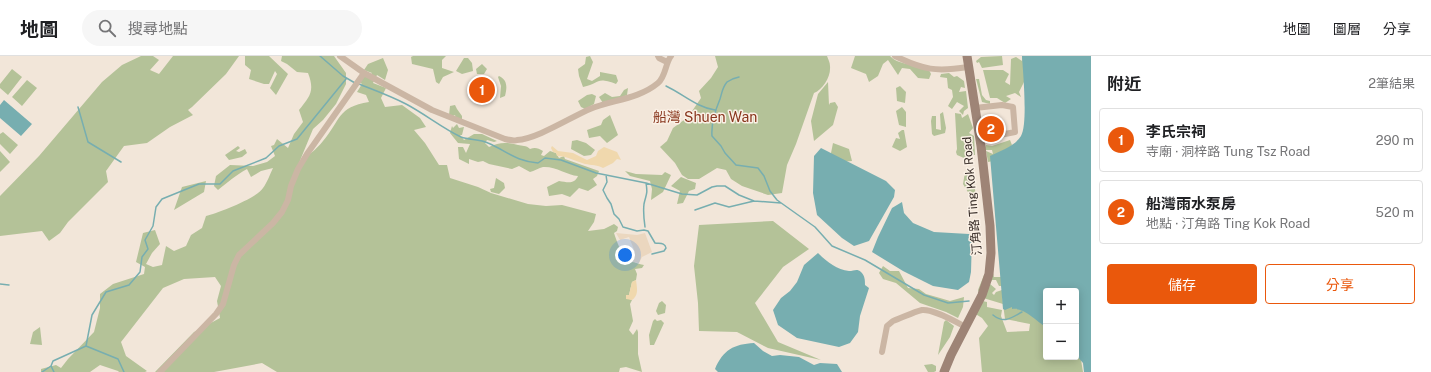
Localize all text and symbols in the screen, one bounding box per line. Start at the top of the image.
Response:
search box [82,10,362,46]
icon: search [96,17,118,39]
text: 地圖 [20,18,58,40]
text: 搜尋地點 [128,20,188,37]
text: 地圖 [1283,21,1311,37]
text: 圖層 [1333,21,1361,37]
text: 分享 [1383,21,1411,37]
text: 附近 [1107,74,1141,94]
pin: 1 [469,75,495,105]
text: 2筆結果 [1368,76,1415,91]
district label: 船灣 Shuen Wan [653,109,757,125]
pin: 2 [978,114,1004,144]
text: 李氏宗祠 [1146,123,1206,140]
text: 1 [1118,133,1124,148]
text: 290 m [1376,133,1414,148]
street label: 汀角路 Ting Kok Road [960,136,984,256]
text: 寺廟 · 洞梓路 Tung Tsz Road [1146,144,1310,159]
text: 船灣雨水泵房 [1146,195,1236,212]
text: 2 [1117,205,1125,220]
text: 520 m [1376,205,1414,220]
text: 地點 · 汀角路 Ting Kok Road [1146,216,1310,231]
your location [615,245,635,265]
button: 儲存 [1107,264,1257,304]
button: 分享 [1265,264,1415,304]
map controls [1043,288,1079,360]
button: + [1043,288,1079,324]
button: − [1043,324,1079,360]

